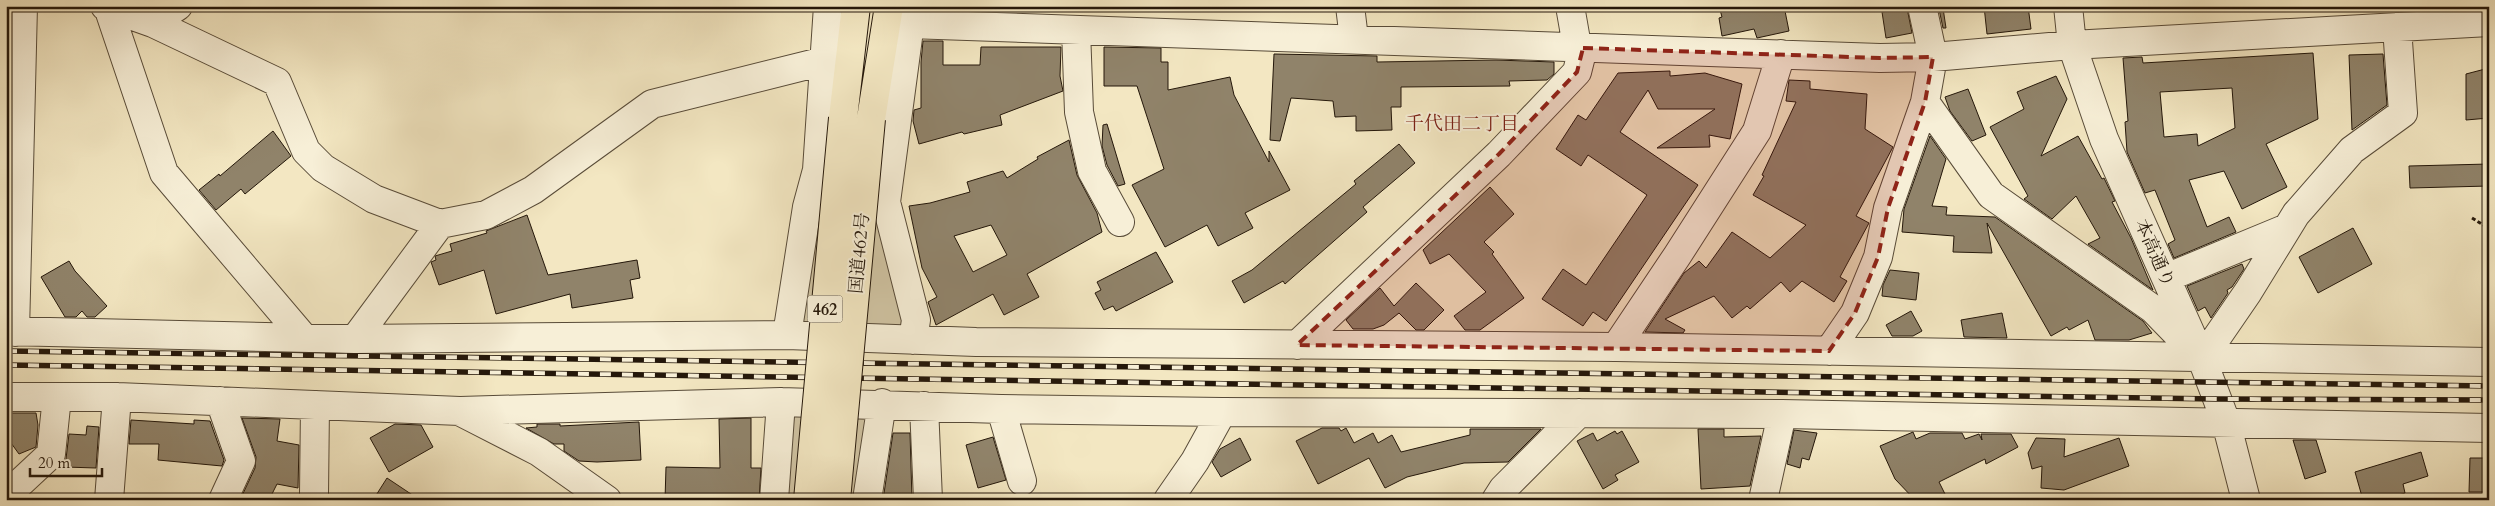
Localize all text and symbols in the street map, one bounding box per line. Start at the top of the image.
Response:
district label: 千代田二丁目 [1405,111,1519,137]
street label: 国道462号 [843,211,876,295]
street label: 本高通り [2128,215,2181,291]
road number: 462 [808,296,842,322]
scale bar [30,446,102,478]
text: 20 m [38,453,70,473]

